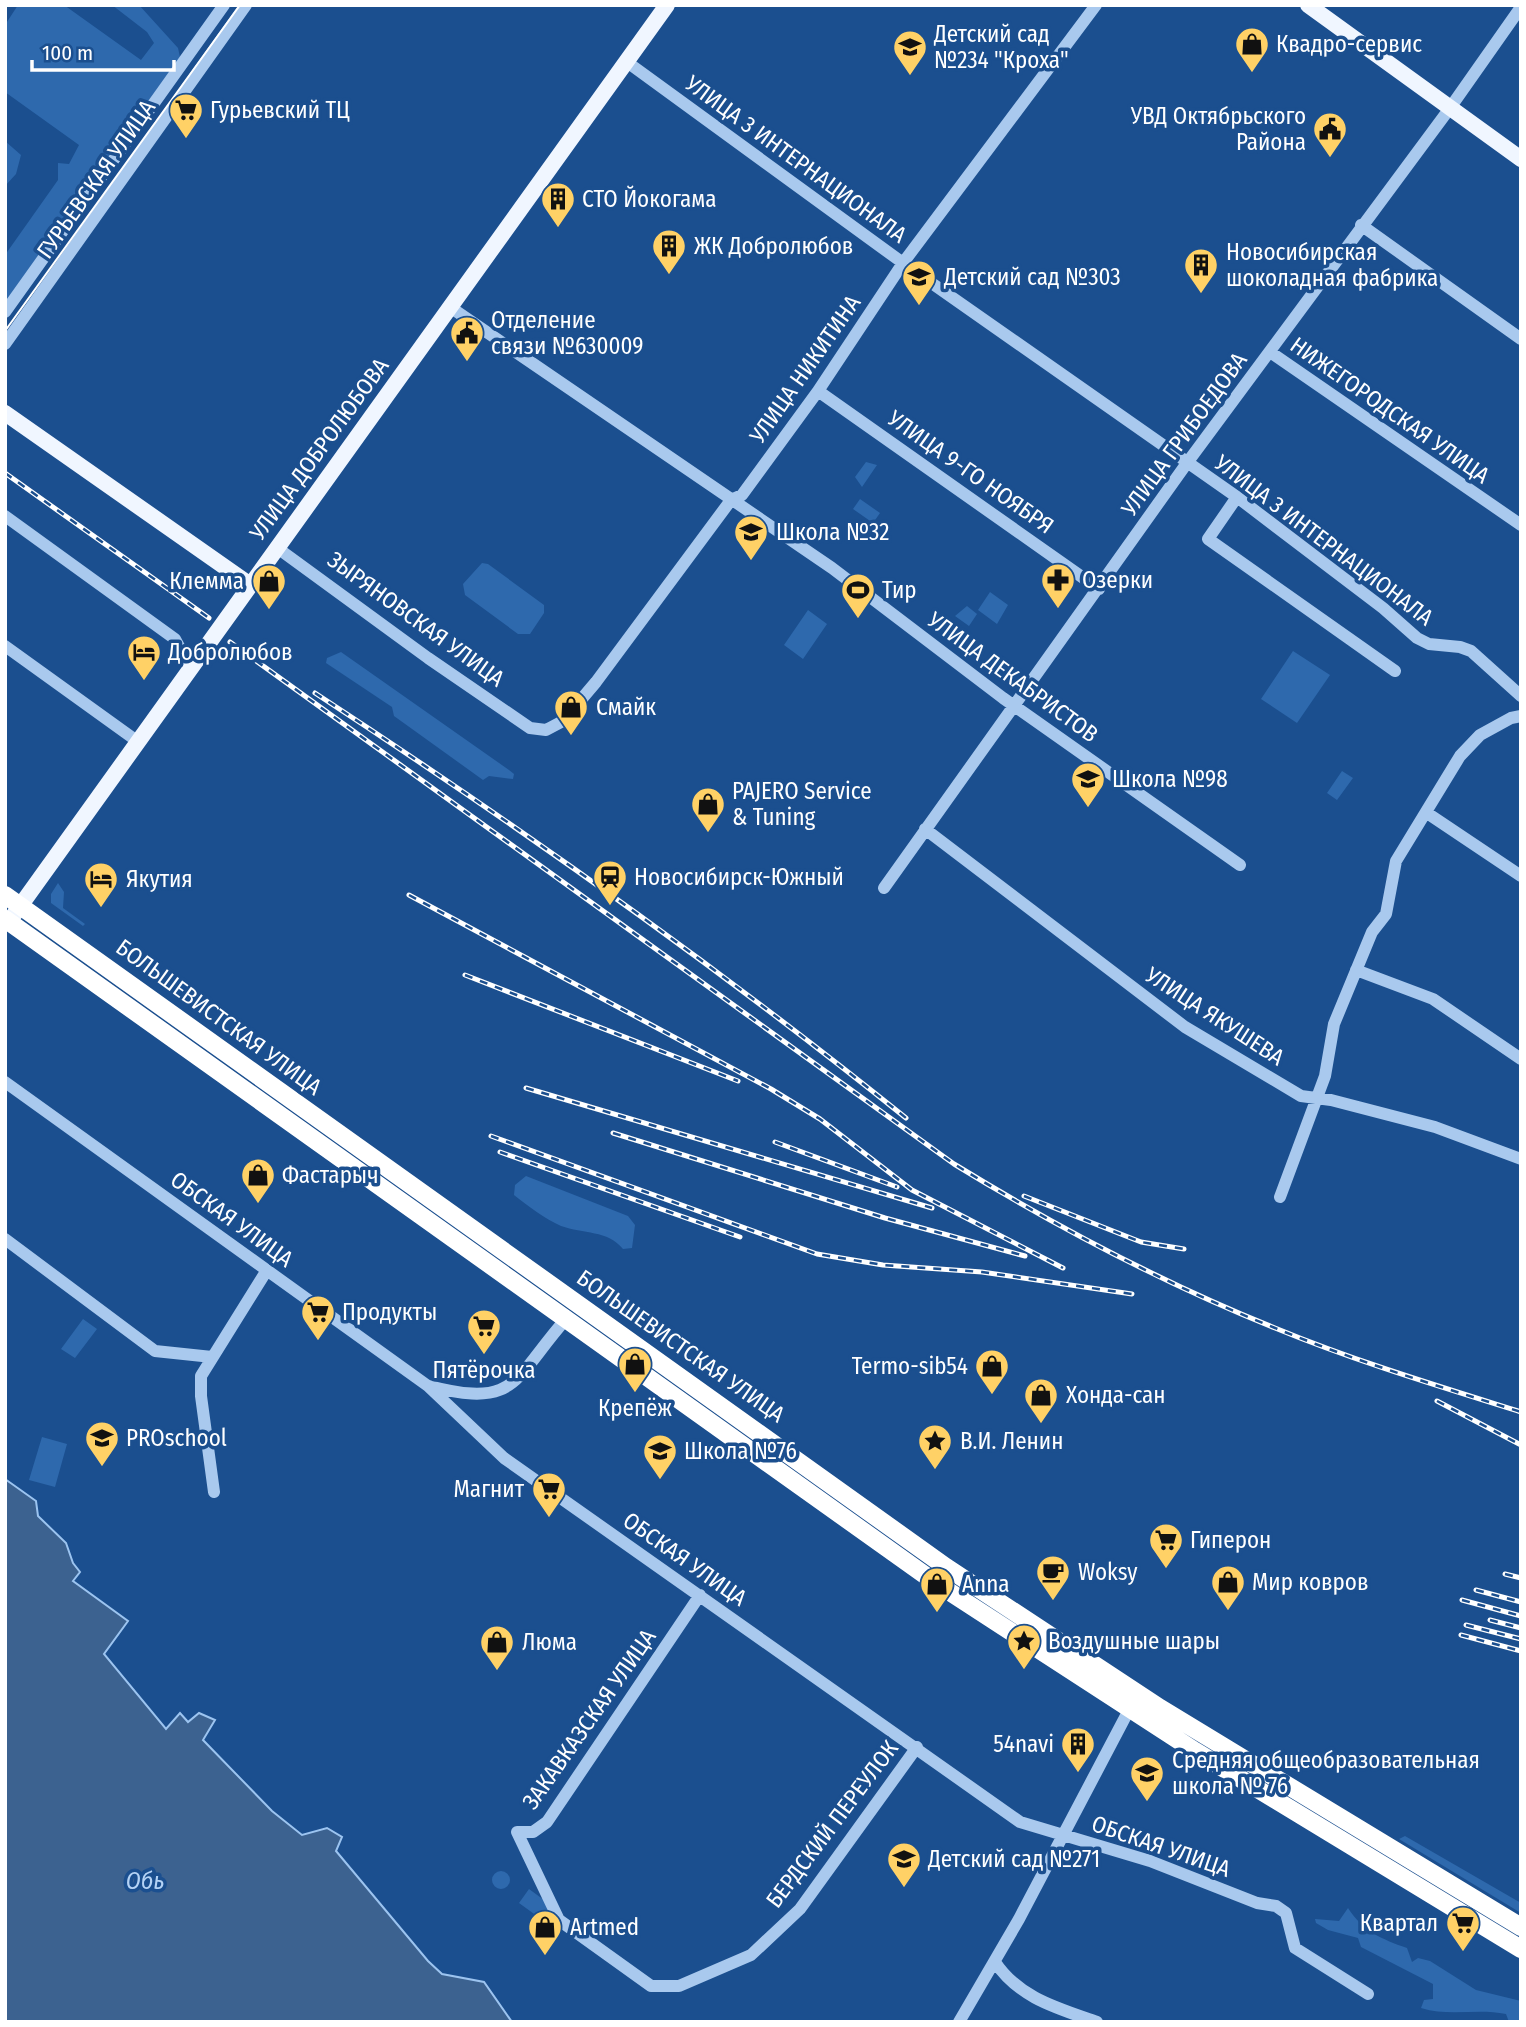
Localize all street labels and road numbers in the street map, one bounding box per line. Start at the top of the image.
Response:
street label: УЛИЦА 3 ИНТЕРНАЦИОНАЛА [679,69,912,249]
street label: ГУРЬЕВСКАЯ УЛИЦА [31,94,161,264]
street label: УЛИЦА НИКИТИНА [743,290,866,449]
street label: НИЖЕГОРОДСКАЯ УЛИЦА [1285,331,1495,489]
street label: УЛИЦА ГРИБОЕДОВА [1115,347,1253,522]
street label: УЛИЦА ДОБРОЛЮБОВА [243,352,394,546]
street label: УЛИЦА 9-ГО НОЯБРЯ [882,404,1059,540]
street label: УЛИЦА 3 ИНТЕРНАЦИОНАЛА [1208,448,1439,631]
street label: ЗЫРЯНОВСКАЯ УЛИЦА [322,545,510,693]
street label: УЛИЦА ДЕКАБРИСТОВ [921,605,1104,748]
street label: БОЛЬШЕВИСТСКАЯ УЛИЦА [111,933,327,1101]
street label: УЛИЦА ЯКУШЕВА [1139,960,1290,1071]
street label: ОБСКАЯ УЛИЦА [165,1165,299,1273]
street label: БОЛЬШЕВИСТСКАЯ УЛИЦА [572,1264,790,1428]
street label: ОБСКАЯ УЛИЦА [618,1506,752,1612]
street label: ЗАКАВКАЗСКАЯ УЛИЦА [516,1624,662,1814]
street label: БЕРДСКИЙ ПЕРЕУЛОК [760,1734,904,1913]
street label: ОБСКАЯ УЛИЦА [1088,1809,1234,1883]

